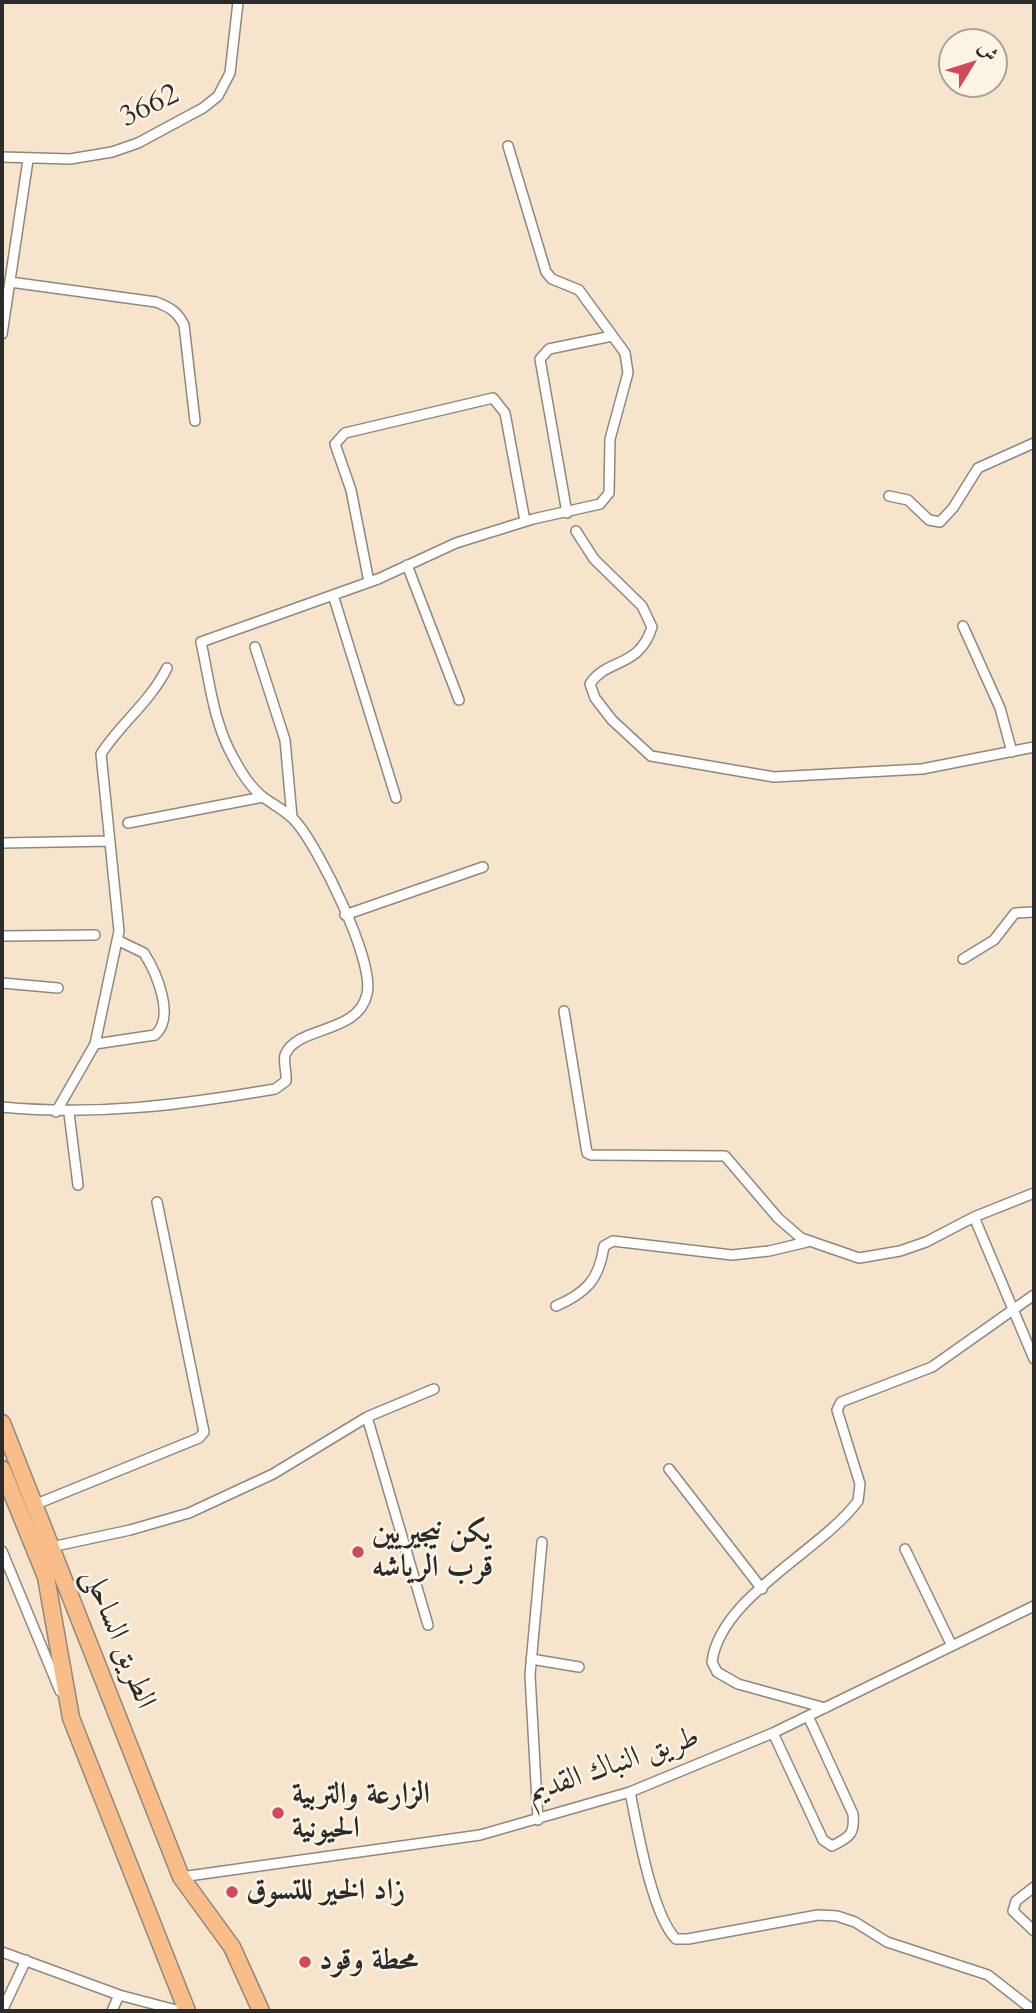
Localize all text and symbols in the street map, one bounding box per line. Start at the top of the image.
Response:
north arrow [938,28,1008,98]
text: ش [972,36,1004,67]
street label: 3662 [114,77,186,137]
place label: يكن نيجيريين قرب الرياشه [372,1517,493,1588]
marker: يكن نيجيريين قرب الرياشه [350,1544,366,1560]
street label: الطريق الساحلى [74,1564,162,1714]
street label: طريق النباك القديم [524,1720,704,1812]
place label: الزارعة والتربية الحيونية [292,1778,430,1848]
marker: الزارعة والتربية الحيونية [270,1805,286,1821]
place label: زاد الخير للتسوق [246,1874,405,1910]
marker: زاد الخير للتسوق [224,1884,240,1900]
place label: محطة وقود [319,1944,418,1980]
marker: محطة وقود [297,1954,313,1970]

